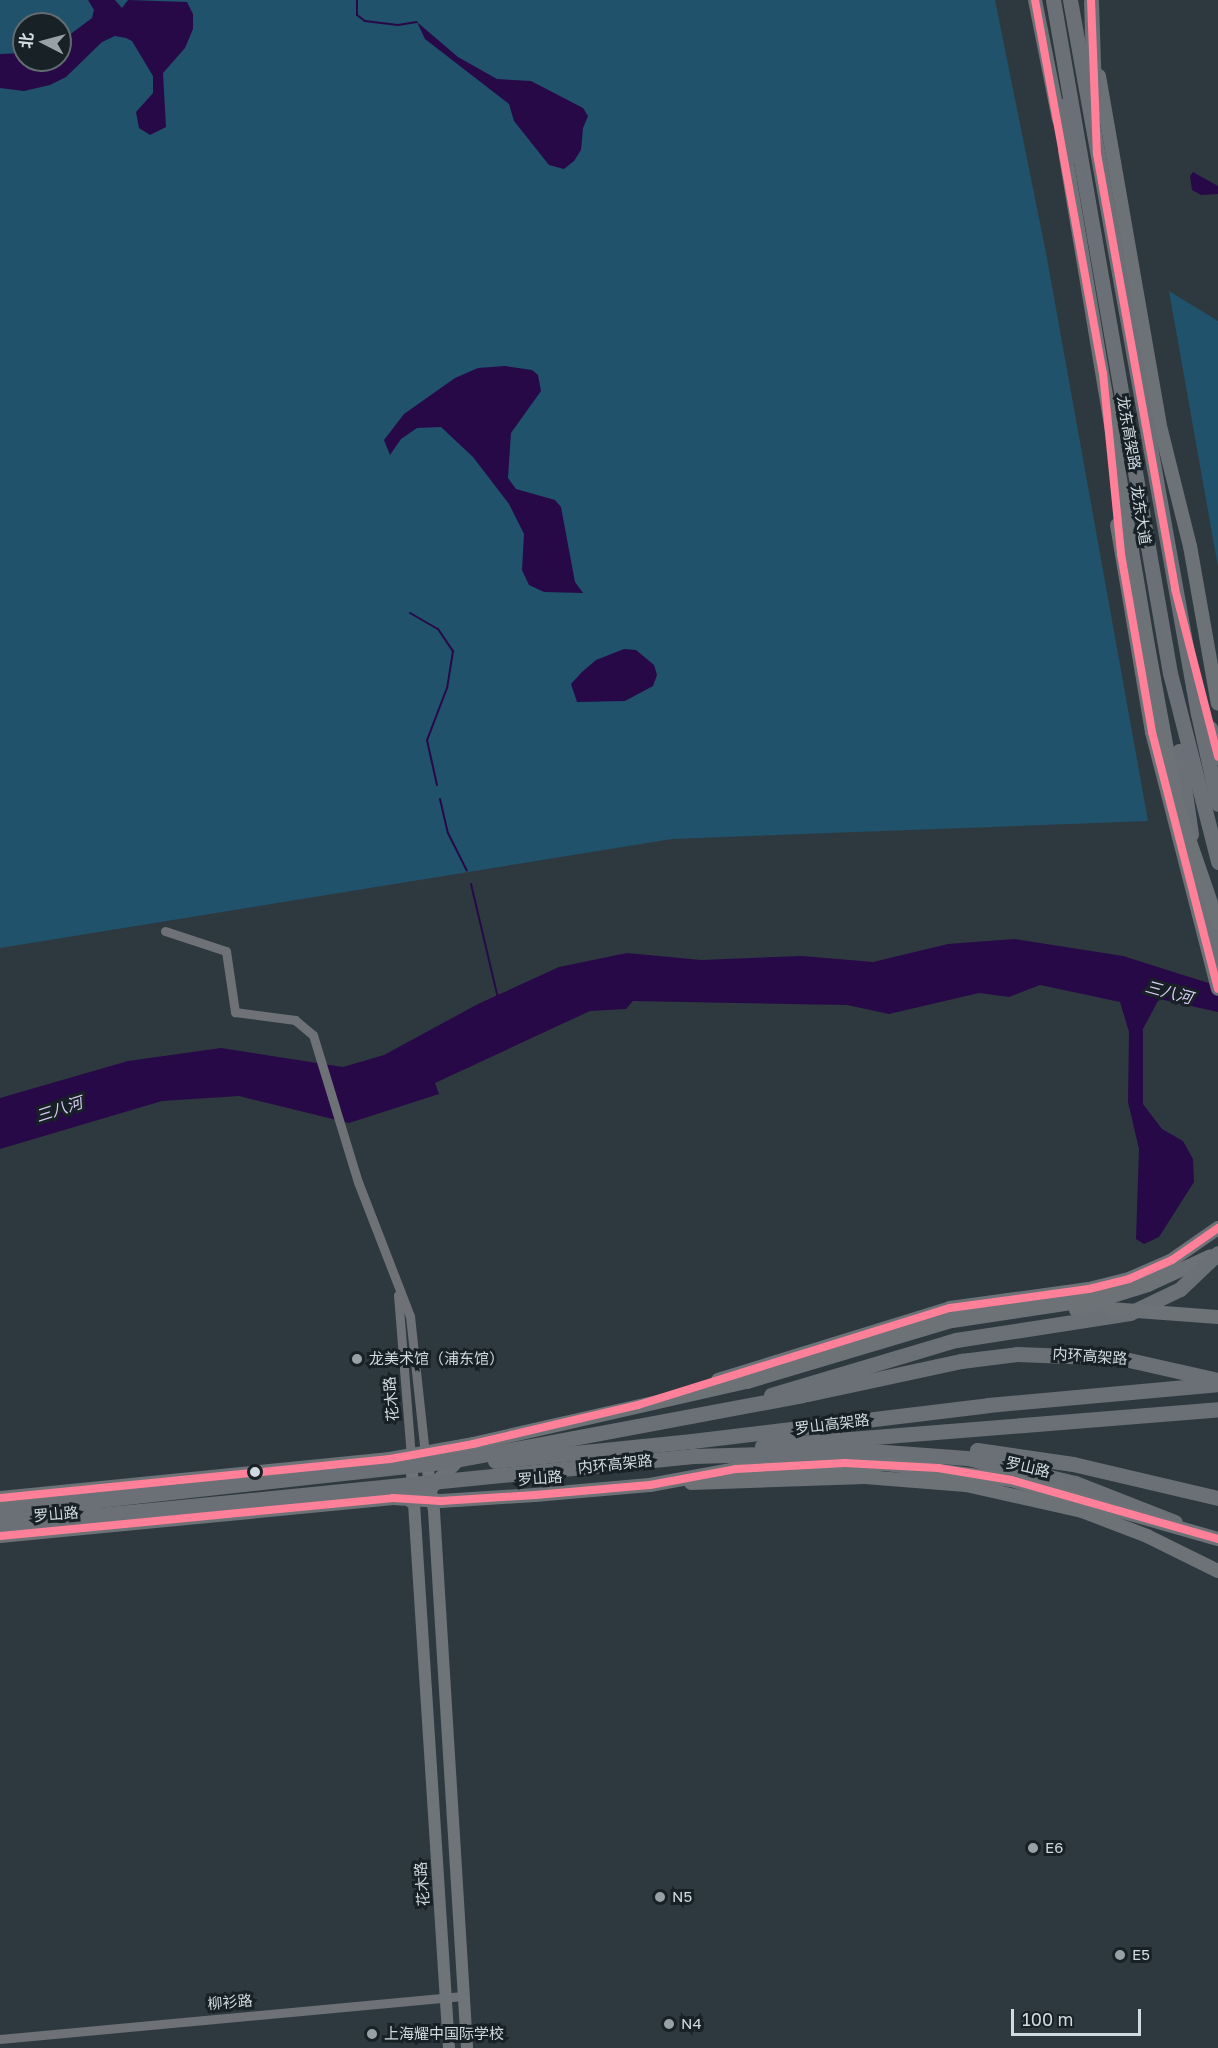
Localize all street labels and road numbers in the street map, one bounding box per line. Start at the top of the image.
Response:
street label: 龙东高架路 [1114,395,1144,471]
street label: 龙东大道 [1127,484,1155,546]
street label: 内环高架路 [1052,1344,1128,1368]
street label: 花木路 [380,1376,402,1422]
street label: 罗山高架路 [794,1410,870,1438]
street label: 内环高架路 [577,1451,653,1477]
street label: 罗山路 [1004,1453,1052,1481]
street label: 罗山路 [517,1467,563,1489]
street label: 罗山路 [33,1503,79,1525]
street label: 花木路 [411,1861,433,1907]
street label: 柳衫路 [207,1991,253,2013]

